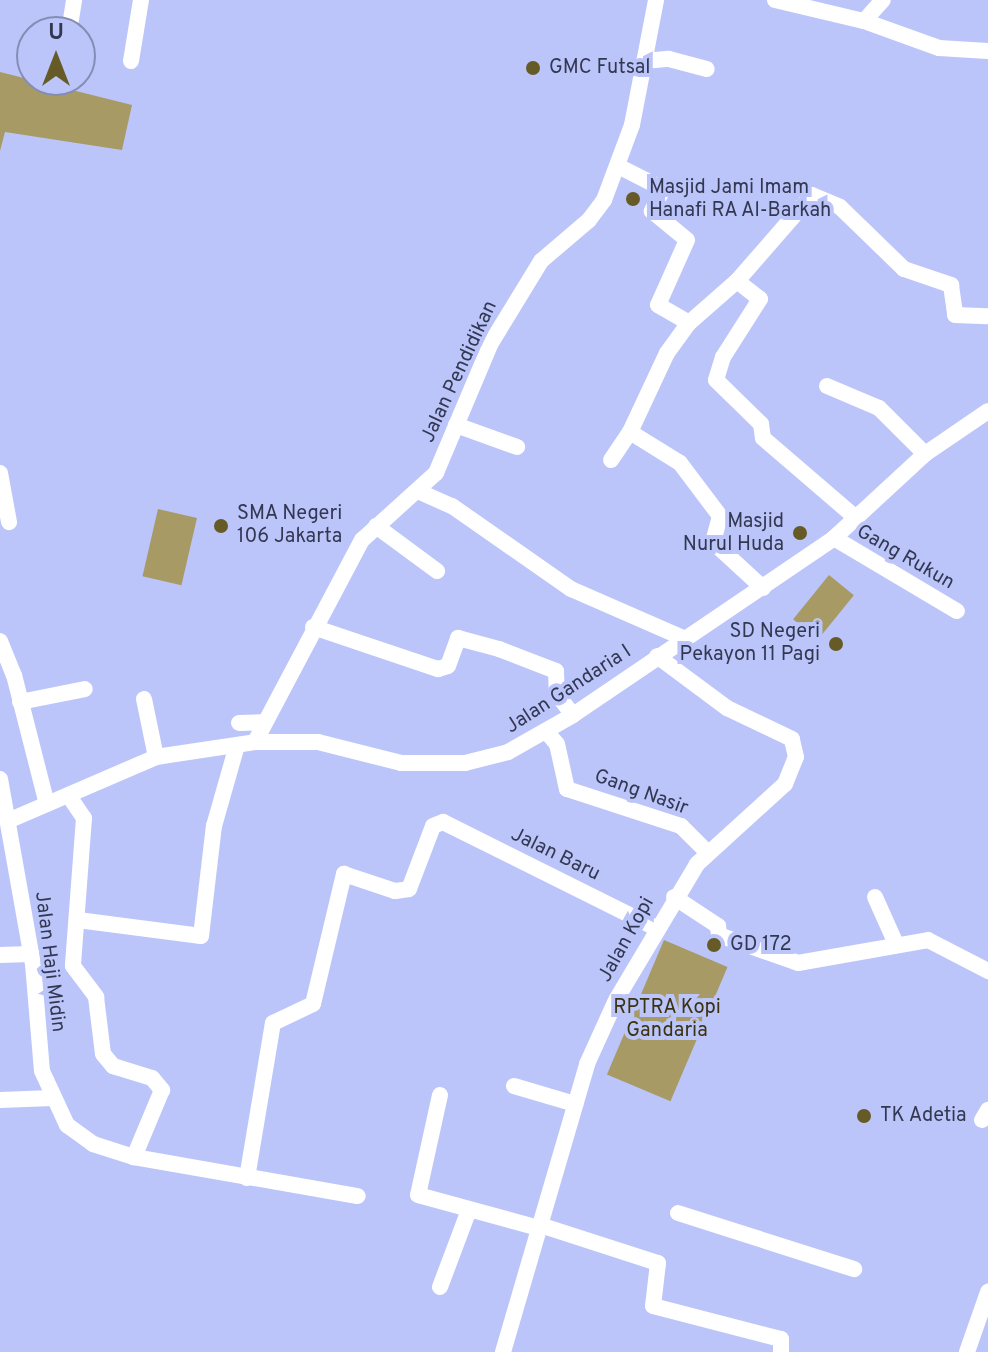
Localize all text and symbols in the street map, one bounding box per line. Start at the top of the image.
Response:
north arrow [16,16,96,96]
text: U [48,20,64,47]
place label: GMC Futsal [549,56,651,80]
marker: GMC Futsal [524,59,542,77]
place label: Masjid Jami Imam Hanafi RA Al-Barkah [649,176,833,223]
marker: Masjid Jami Imam Hanafi RA Al-Barkah [624,190,642,208]
street label: Jalan Pendidikan [417,297,503,447]
place label: SMA Negeri 106 Jakarta [237,502,343,549]
place label: Masjid Nurul Huda [683,510,784,557]
marker: SMA Negeri 106 Jakarta [212,517,230,535]
street label: Gang Rukun [852,520,958,596]
marker: Masjid Nurul Huda [791,524,809,542]
place label: SD Negeri Pekayon 11 Pagi [680,620,820,667]
marker: SD Negeri Pekayon 11 Pagi [827,635,845,653]
street label: Jalan Gandaria I [502,640,636,740]
street label: Gang Nasir [591,765,691,821]
street label: Jalan Baru [506,823,604,887]
street label: Jalan Haji Midin [28,890,70,1034]
street label: Jalan Kopi [594,893,660,987]
place label: GD 172 [730,933,792,957]
marker: GD 172 [705,936,723,954]
park label: RPTRA Kopi Gandaria [613,997,721,1044]
place label: TK Adetia [880,1104,967,1128]
marker: TK Adetia [855,1107,873,1125]

